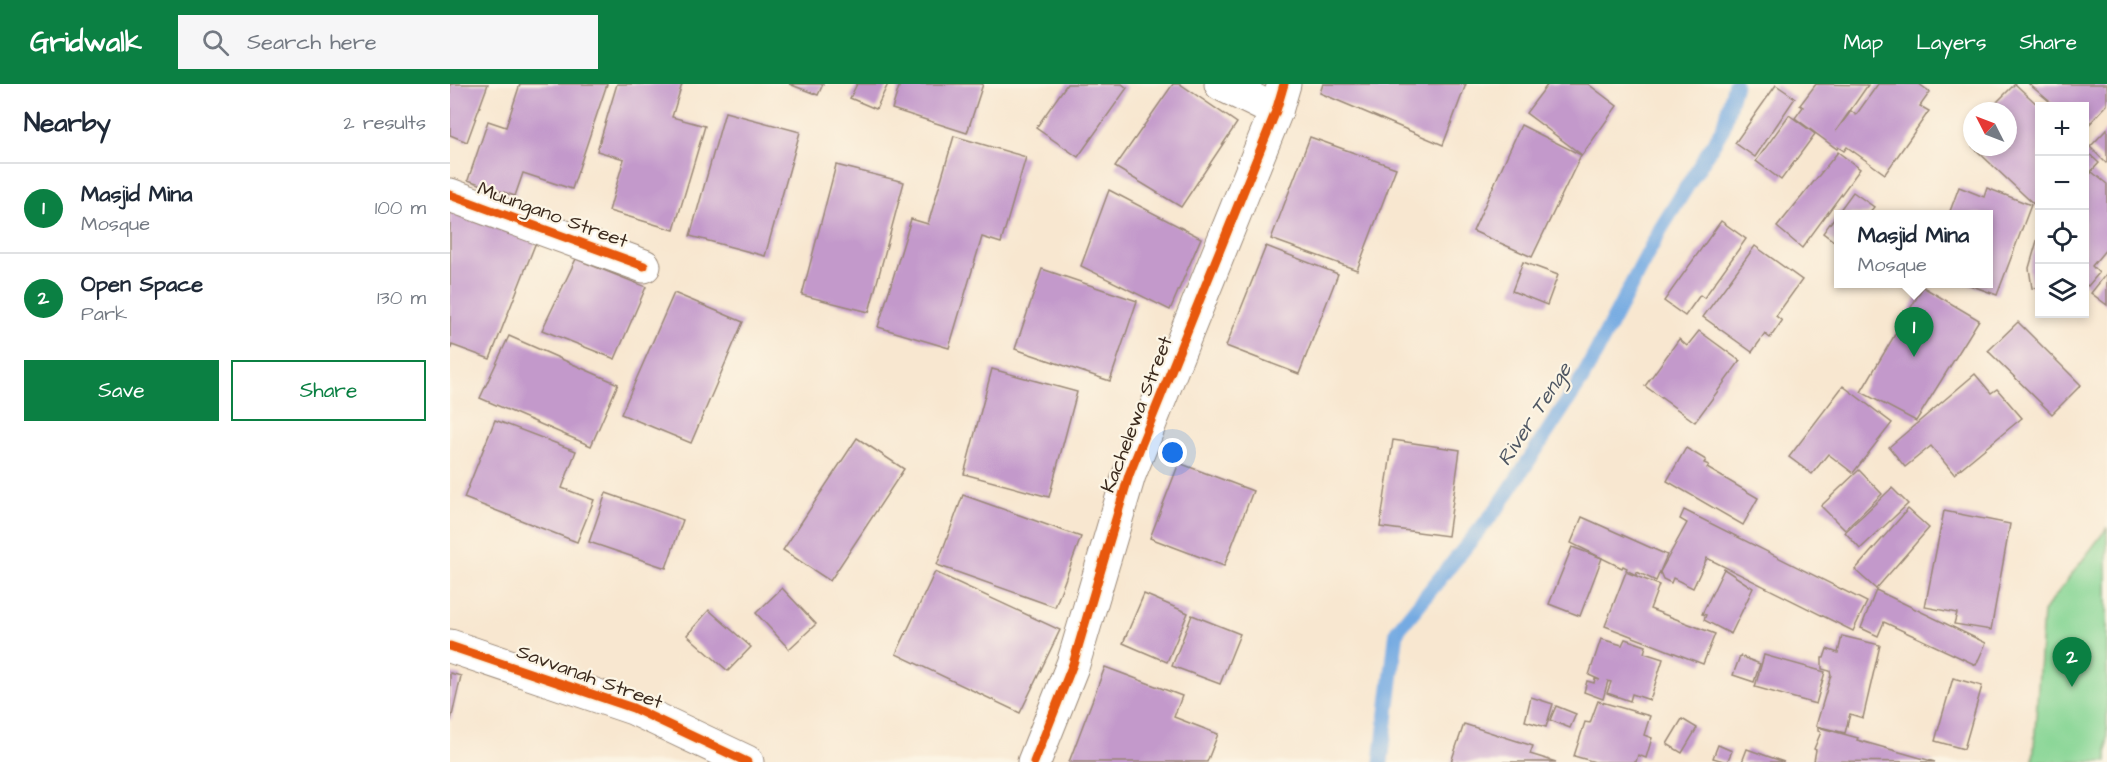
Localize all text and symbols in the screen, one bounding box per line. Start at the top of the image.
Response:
search box [178,15,598,69]
text: Gridwalk [30,23,142,62]
icon: search [199,26,232,59]
text: Search here [247,27,377,58]
text: Map [1843,28,1883,57]
text: Layers [1916,28,1986,57]
text: Share [2019,28,2077,57]
north arrow [1963,102,2017,156]
map controls [2035,102,2089,318]
button: + [2035,102,2089,156]
text: Nearby [24,105,111,141]
text: 2 results [343,109,426,137]
button: − [2035,156,2089,210]
street label: Muungano Street [473,175,632,256]
text: Masjid Mina [81,179,192,210]
text: 1 [42,194,45,222]
text: 100 m [375,194,426,222]
text: Mosque [81,210,150,238]
popup [1834,210,1993,288]
button: locate [2035,210,2089,264]
text: Masjid Mina [1858,220,1969,251]
text: Mosque [1858,251,1927,279]
button: layers [2035,264,2089,318]
text: Open Space [81,269,203,300]
text: 2 [38,284,49,312]
text: 130 m [377,284,426,312]
text: Park [81,300,127,328]
pin: 1 [1894,308,1934,357]
street label: Kachelewa Street [1094,332,1180,497]
water label: River Tenge [1490,356,1580,472]
button: Save [24,360,219,421]
button: Share [231,360,426,421]
your location [1158,438,1187,467]
street label: Savvanah Street [513,637,667,716]
pin: 2 [2052,638,2092,687]

